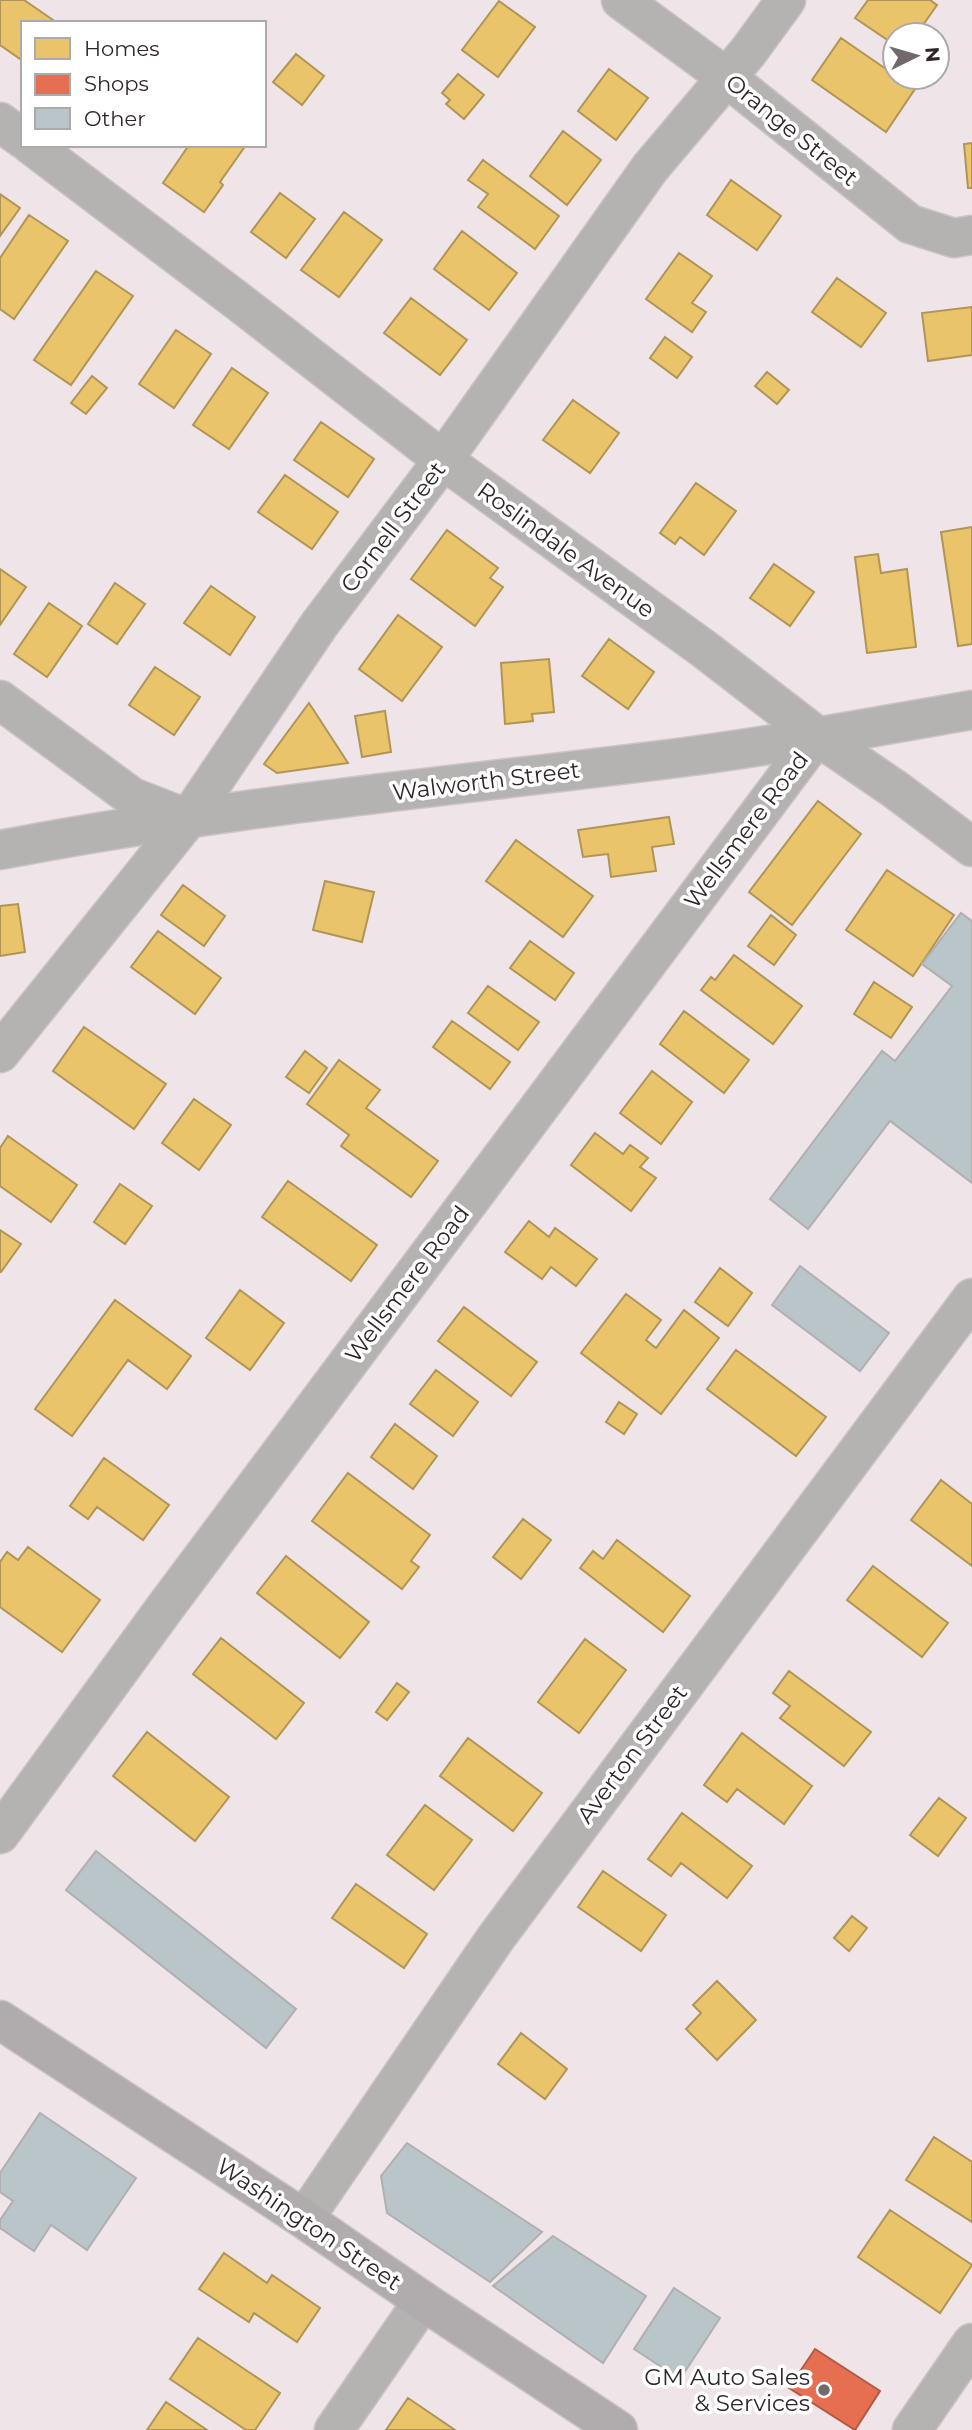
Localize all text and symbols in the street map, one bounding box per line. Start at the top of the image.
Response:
legend [21,21,266,147]
north arrow [881,21,951,91]
text: Homes [84,36,159,61]
text: N [920,46,945,63]
street label: Orange Street [720,68,864,192]
text: Shops [84,71,149,96]
text: Other [84,106,146,131]
street label: Cornell Street [335,456,451,598]
street label: Roslindale Avenue [472,476,660,624]
street label: Wellsmere Road [678,746,814,914]
street label: Walworth Street [391,756,581,806]
street label: Wellsmere Road [339,1200,475,1368]
street label: Averton Street [571,1679,693,1829]
street label: Washington Street [211,2152,407,2296]
place label: GM Auto Sales & Services [644,2363,810,2417]
marker: GM Auto Sales & Services [816,2382,832,2398]

